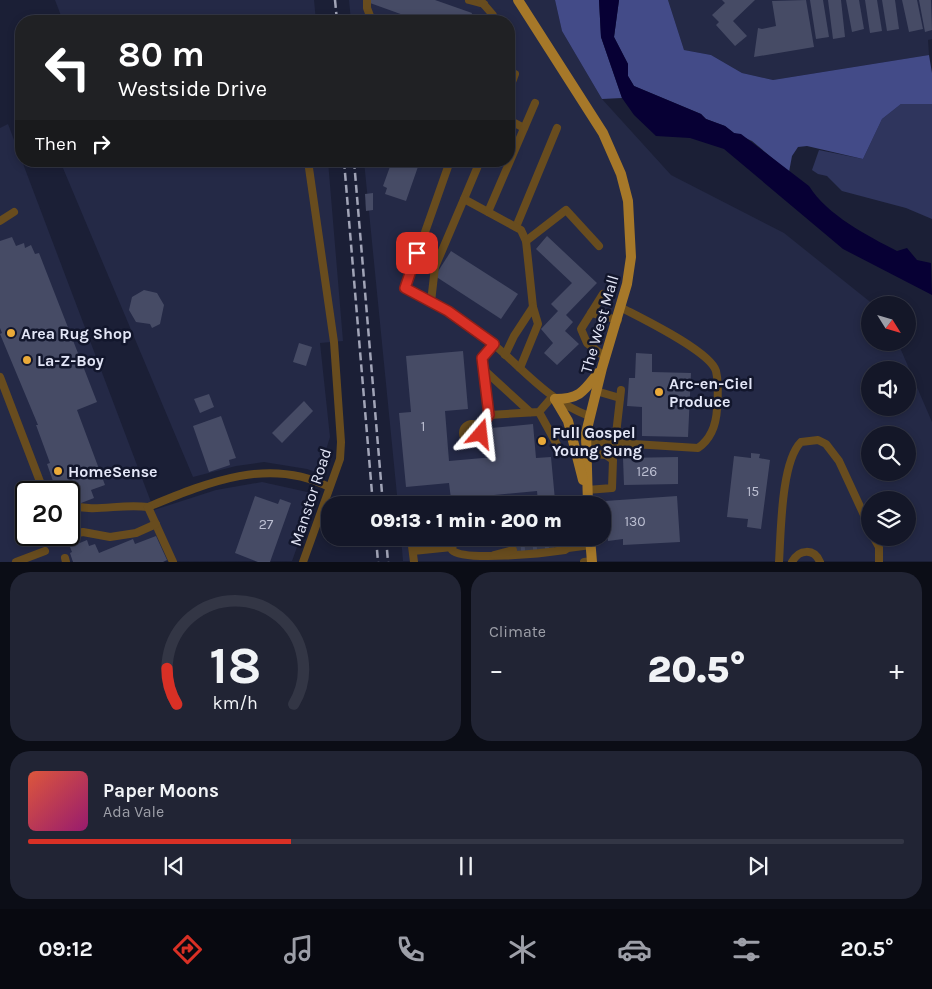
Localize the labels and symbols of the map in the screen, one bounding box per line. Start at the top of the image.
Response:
pin [396,232,438,274]
street label: The West Mall [576,273,623,375]
north arrow [861,296,916,351]
place label: Area Rug Shop [21,324,132,343]
marker: Area Rug Shop [5,327,17,339]
place label: La-Z-Boy [37,351,104,370]
marker: La-Z-Boy [21,354,33,366]
place label: Arc-en-Ciel Produce [669,374,753,411]
marker: Arc-en-Ciel Produce [653,386,665,398]
position arrow [454,407,506,459]
house number: 1 [421,418,425,435]
place label: Full Gospel Young Sung [552,423,642,460]
marker: Full Gospel Young Sung [536,435,548,447]
street label: Manstor Road [286,446,335,548]
place label: HomeSense [68,462,158,481]
house number: 126 [637,463,657,480]
marker: HomeSense [52,465,64,477]
speed limit sign: 20 [15,481,80,546]
house number: 15 [747,483,759,500]
house number: 130 [624,513,646,530]
house number: 27 [259,516,274,533]

